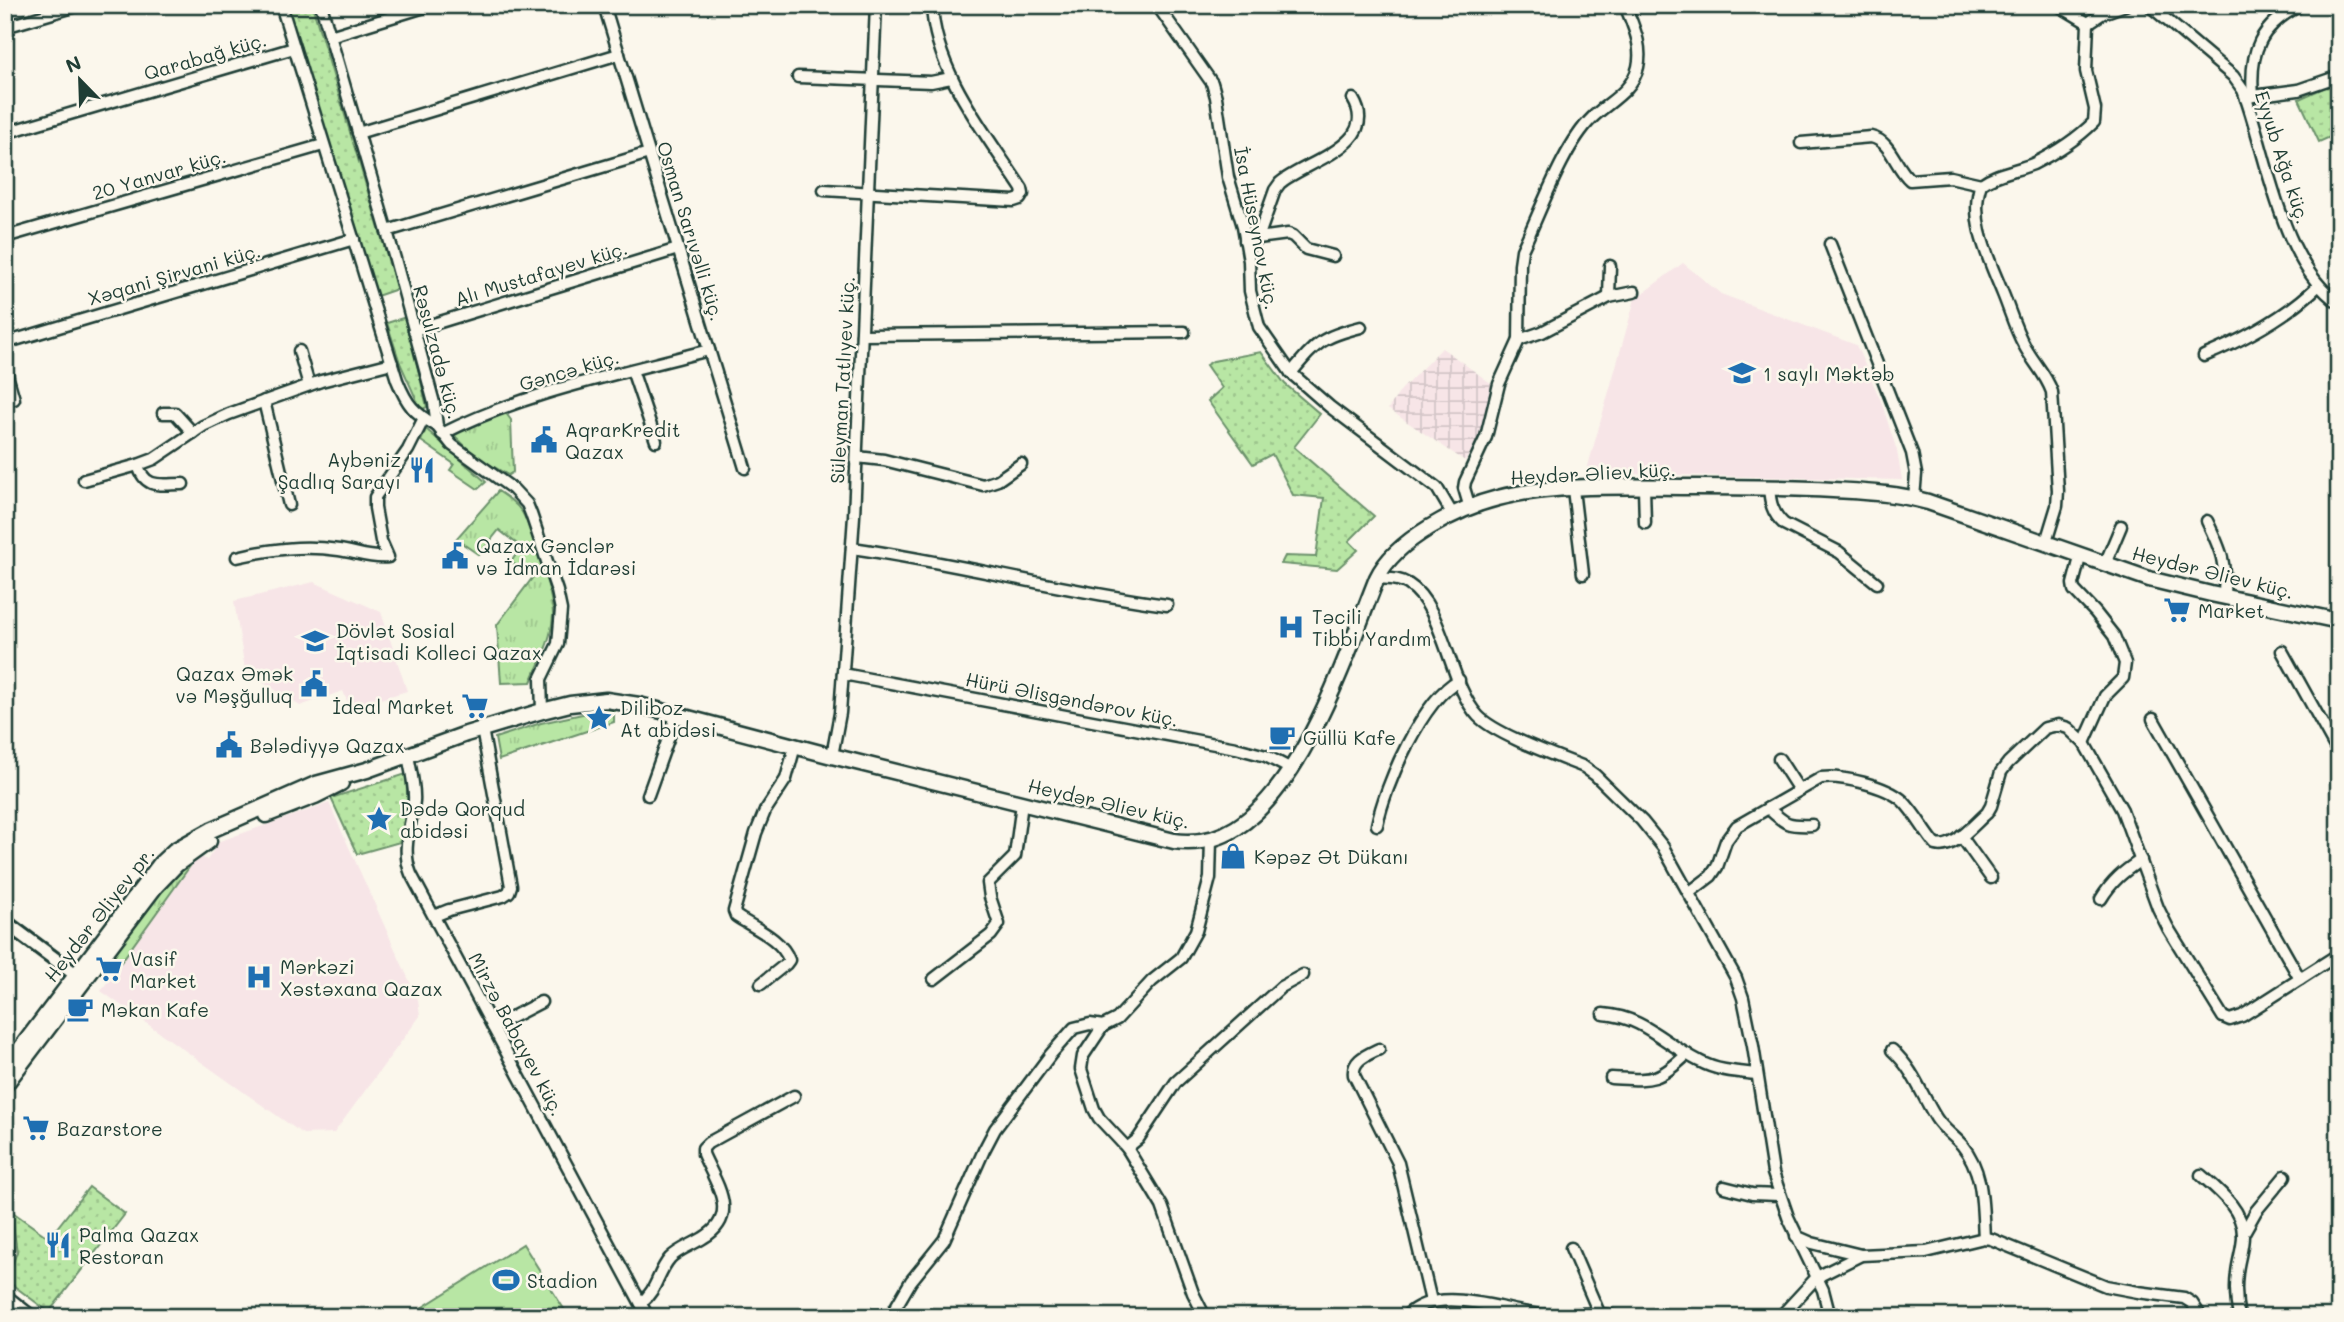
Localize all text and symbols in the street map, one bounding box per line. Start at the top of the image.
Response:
street label: Qarabağ küç. [141,27,269,85]
north arrow [46,46,116,116]
text: N [62,50,85,78]
street label: Eyyub Ağa küç. [2250,87,2316,227]
street label: Osman Sarıvəlli küç. [652,138,730,324]
street label: 20 Yanvar küç. [89,143,229,205]
street label: İsa Hüseynov küç. [1229,144,1285,312]
street label: Alı Mustafayev küç. [452,235,630,311]
street label: Xəqani Şirvani küç. [85,237,263,311]
street label: Süleyman Tatlıyev küç. [824,276,860,484]
street label: Rəsulzadə küç. [408,282,468,422]
street label: Gəncə küç. [516,344,622,396]
school or university icon: 1 saylı Məktəb [1727,358,1757,388]
place label: 1 saylı Məktəb [1763,361,1895,386]
place label: AqrarKredit Qazax [565,417,680,464]
public building icon: AqrarKredit Qazax [529,425,559,455]
place label: Aybəniz Şadlıq Sarayı [278,447,401,494]
restaurant icon: Aybəniz Şadlıq Sarayı [407,455,437,485]
street label: Heydər Əliev küç. [1510,456,1676,490]
place label: Qazax Gənclər və İdman İdarəsi [476,533,636,580]
street label: Heydər Əliev küç. [2130,540,2296,604]
public building icon: Qazax Gənclər və İdman İdarəsi [440,541,470,571]
supermarket icon: Market [2162,595,2192,625]
place label: Market [2198,598,2265,623]
place label: Təcili Tibbi Yardım [1312,604,1431,651]
hospital icon: Təcili Tibbi Yardım [1276,612,1306,642]
place label: Dövlət Sosial İqtisadi Kolleci Qazax [336,618,542,665]
school or university icon: Dövlət Sosial İqtisadi Kolleci Qazax [300,626,330,656]
place label: Qazax Əmək və Məşğulluq [175,661,293,708]
street label: Hürü Əlisgəndərov küç. [964,666,1180,732]
public building icon: Qazax Əmək və Məşğulluq [299,669,329,699]
supermarket icon: İdeal Market [460,691,490,721]
place label: İdeal Market [332,694,454,719]
place label: Diliboz At abidəsi [620,695,716,742]
place icon: Diliboz At abidəsi [584,703,614,733]
cafe icon: Güllü Kafe [1267,722,1297,752]
place label: Güllü Kafe [1303,725,1396,750]
public building icon: Bələdiyyə Qazax [214,730,244,760]
place label: Bələdiyyə Qazax [250,733,404,758]
street label: Heydər Əliev küç. [1026,772,1192,834]
place label: Dədə Qorqud abidəsi [400,796,525,843]
place icon: Dədə Qorqud abidəsi [364,804,394,834]
street label: Heydər Əliyev pr. [38,841,160,987]
shop icon: Kəpəz Ət Dükanı [1218,841,1248,871]
place label: Kəpəz Ət Dükanı [1254,844,1409,869]
place label: Vasif Market [130,946,197,993]
street label: Mirzə Babayev küç. [463,948,571,1120]
supermarket icon: Vasif Market [94,954,124,984]
place label: Mərkəzi Xəstəxana Qazax [280,954,442,1001]
hospital icon: Mərkəzi Xəstəxana Qazax [244,962,274,992]
cafe icon: Məkan Kafe [65,994,95,1024]
place label: Məkan Kafe [101,997,209,1022]
supermarket icon: Bazarstore [21,1113,51,1143]
place label: Bazarstore [57,1116,163,1141]
place label: Palma Qazax Restoran [79,1222,199,1269]
restaurant icon: Palma Qazax Restoran [43,1230,73,1260]
sports icon: Stadion [491,1265,521,1295]
place label: Stadion [527,1268,598,1293]

